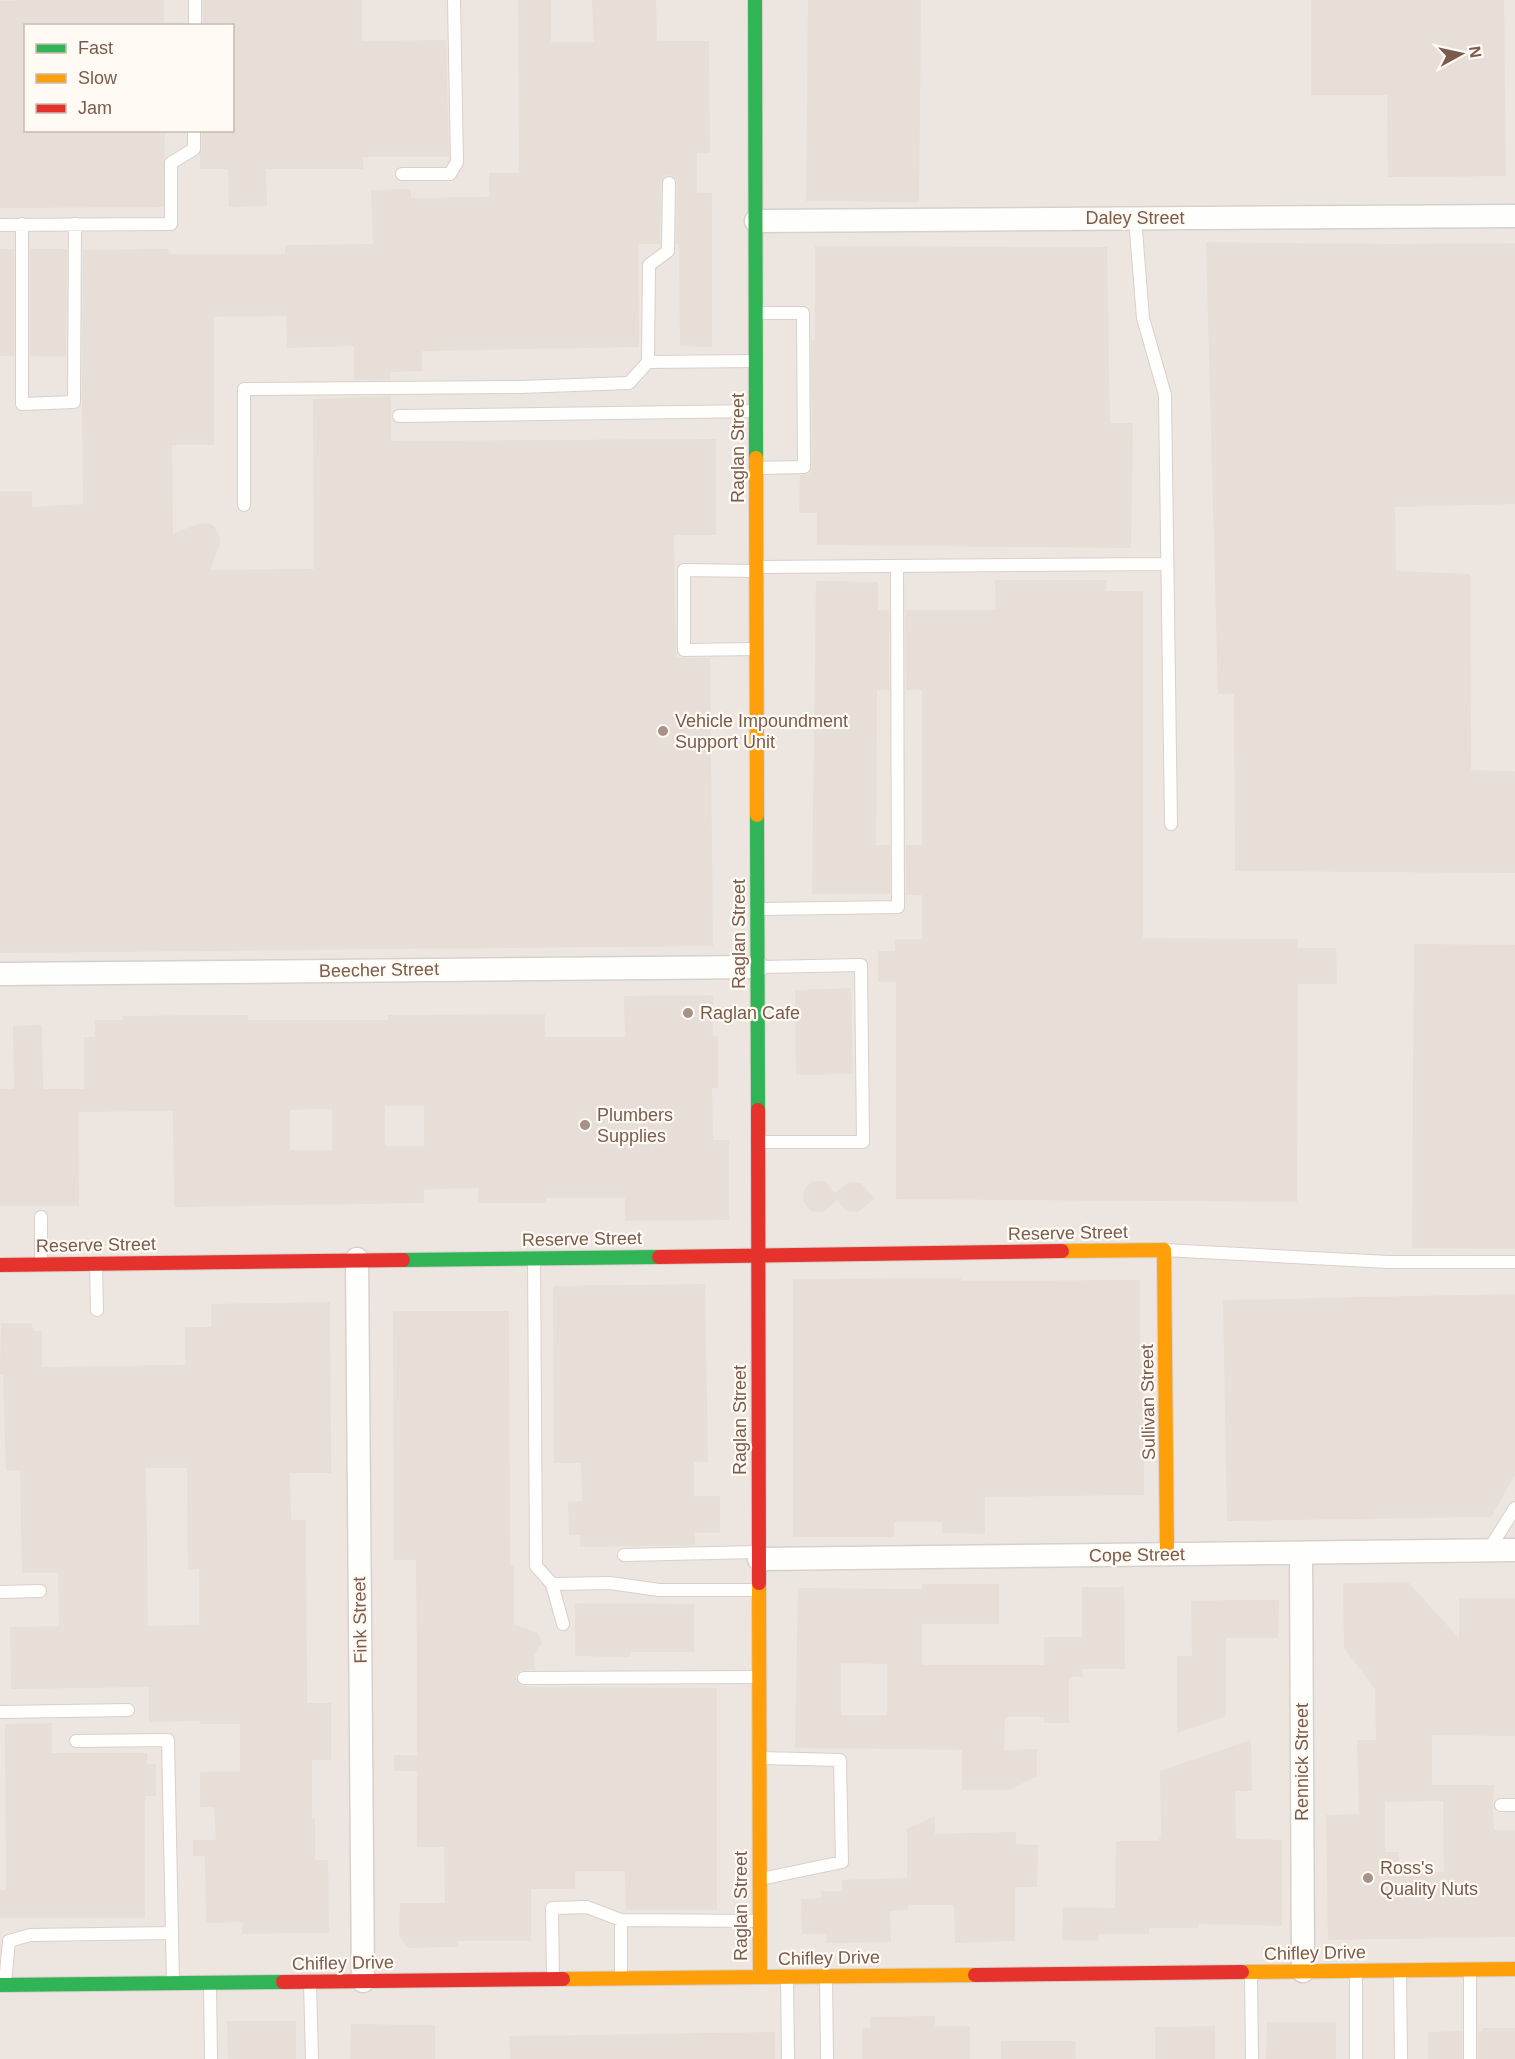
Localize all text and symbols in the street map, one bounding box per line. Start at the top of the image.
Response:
legend [24,24,234,132]
north arrow [1431,24,1491,84]
text: Fast [78,38,113,58]
text: N [1466,45,1485,59]
text: Slow [78,68,118,88]
text: Jam [78,98,112,118]
street label: Daley Street [1085,208,1185,228]
street label: Raglan Street [728,393,748,503]
place label: Vehicle Impoundment Support Unit [675,711,848,752]
marker: Vehicle Impoundment Support Unit [656,724,670,738]
street label: Raglan Street [729,879,749,989]
street label: Beecher Street [319,959,439,981]
place label: Raglan Cafe [700,1003,800,1023]
marker: Raglan Cafe [681,1006,695,1020]
place label: Plumbers Supplies [597,1105,673,1146]
marker: Plumbers Supplies [578,1118,592,1132]
street label: Reserve Street [1008,1222,1128,1244]
street label: Reserve Street [522,1228,642,1250]
street label: Reserve Street [36,1234,156,1256]
street label: Sullivan Street [1137,1344,1159,1460]
street label: Raglan Street [730,1365,750,1475]
street label: Cope Street [1089,1544,1185,1566]
street label: Fink Street [349,1576,371,1664]
street label: Rennick Street [1292,1703,1312,1821]
street label: Raglan Street [731,1851,751,1961]
place label: Ross's Quality Nuts [1380,1858,1478,1899]
marker: Ross's Quality Nuts [1361,1871,1375,1885]
street label: Chifley Drive [1264,1942,1366,1964]
street label: Chifley Drive [778,1947,880,1969]
street label: Chifley Drive [292,1952,394,1974]

